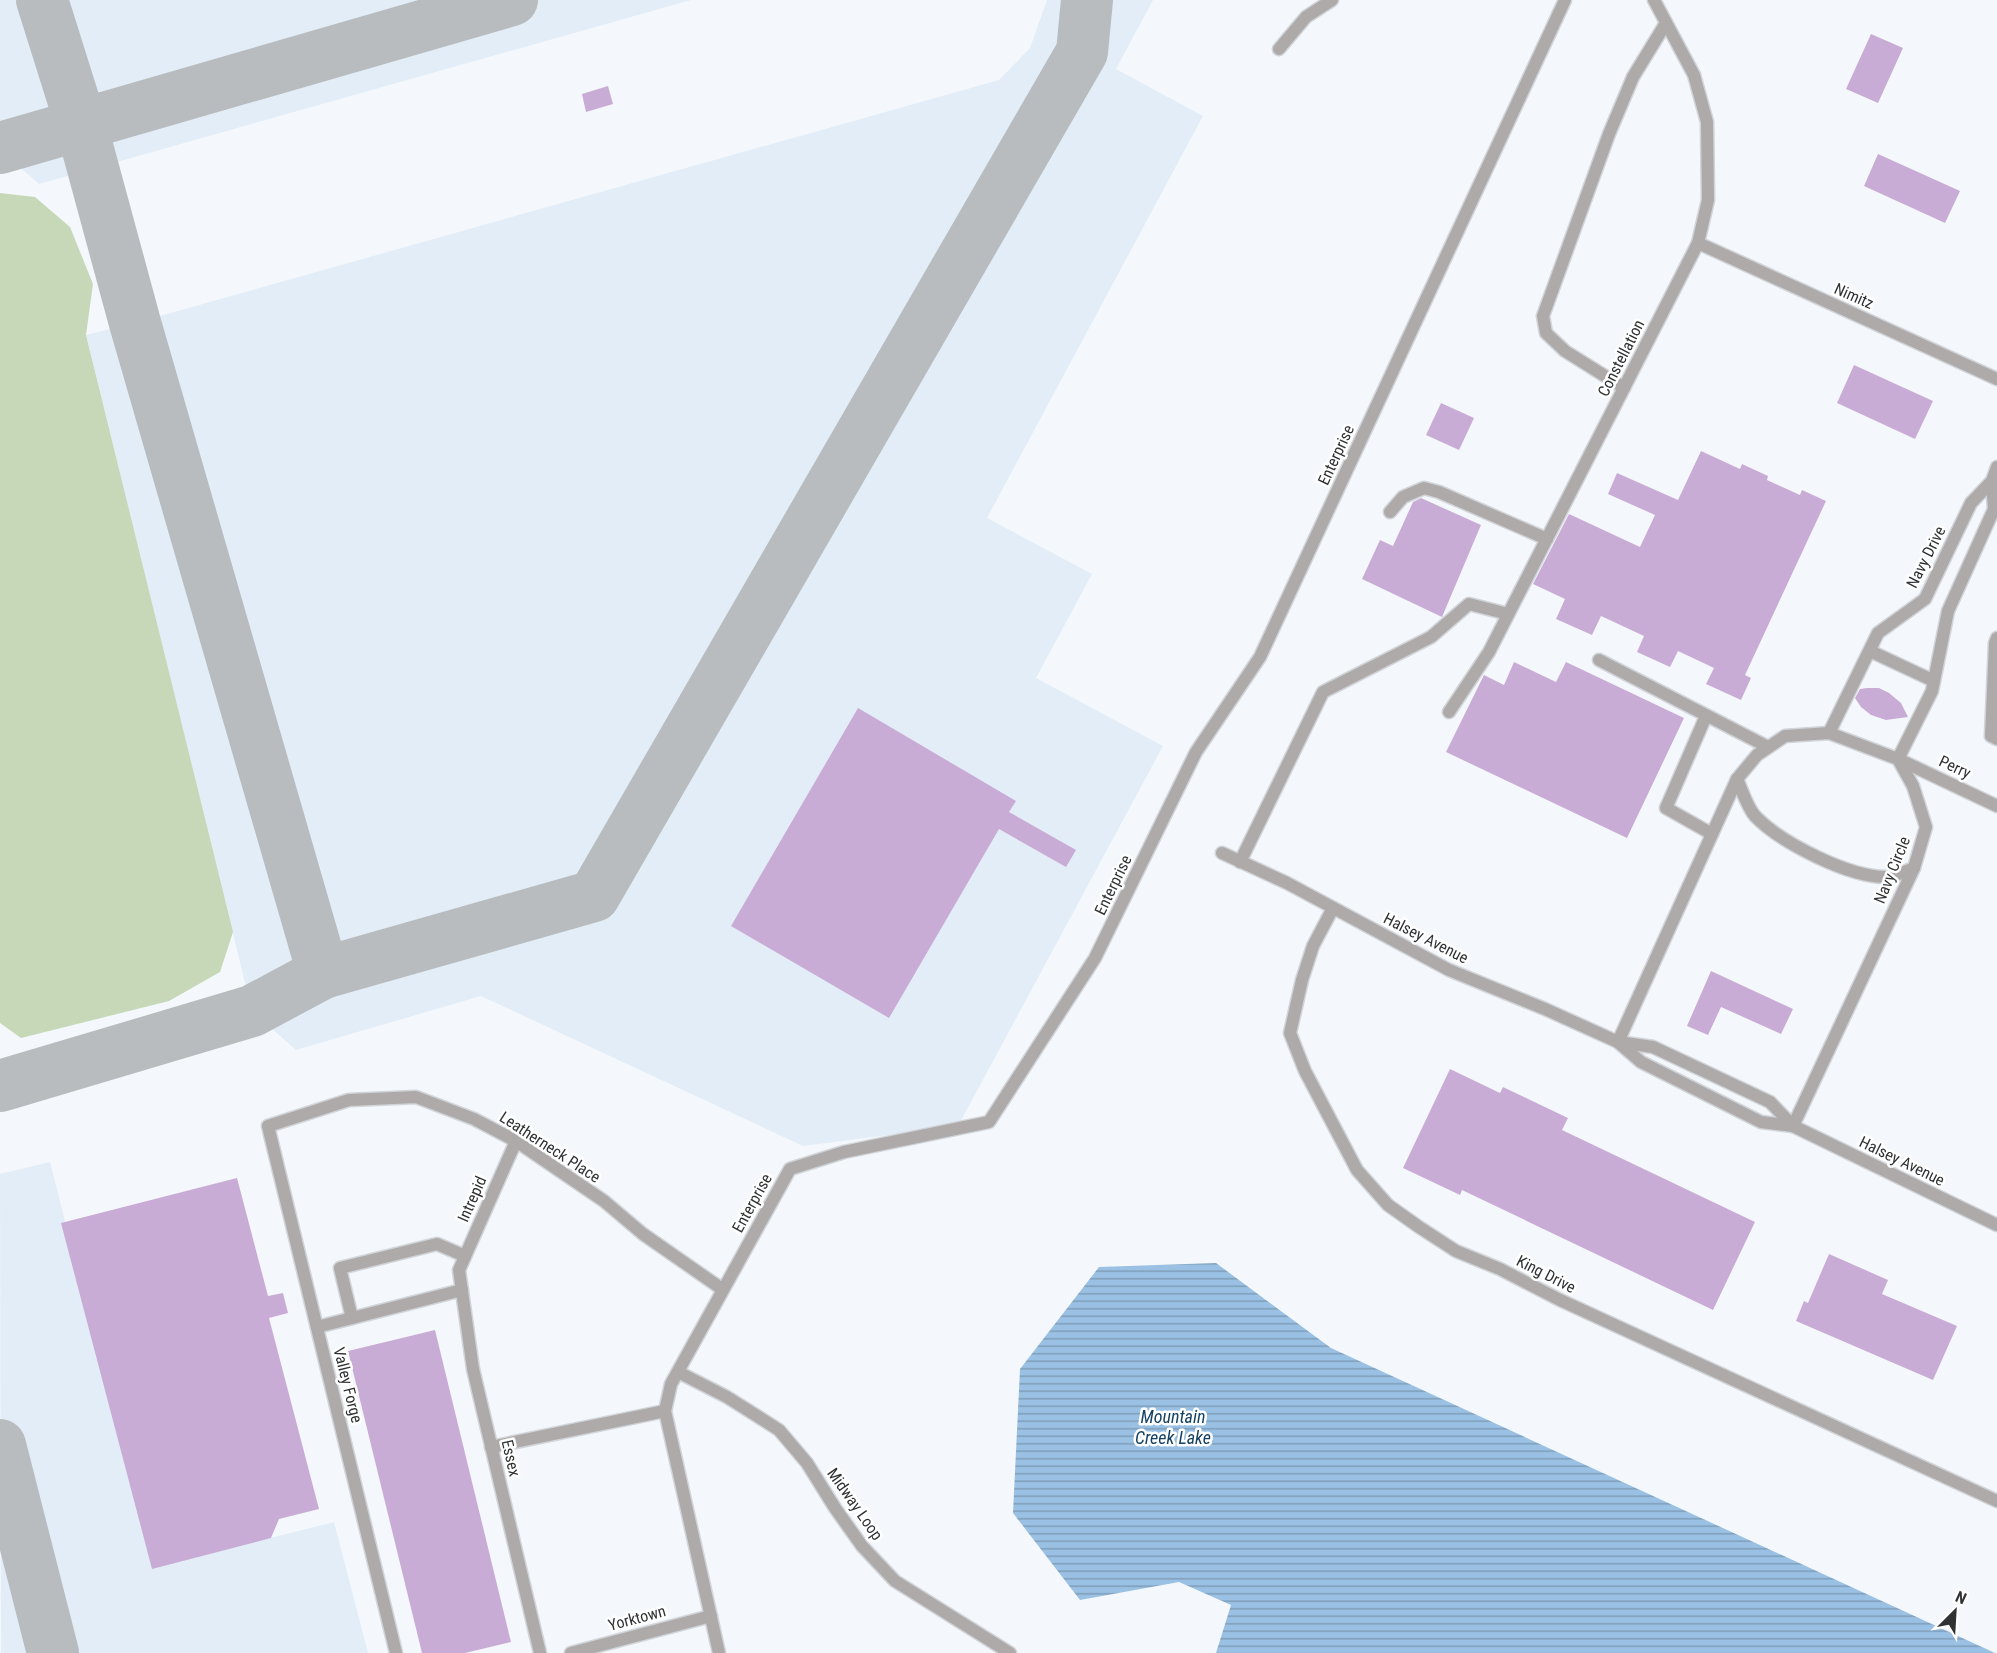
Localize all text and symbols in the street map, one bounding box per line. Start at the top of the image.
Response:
street label: Nimitz [1831,279,1877,313]
street label: Constellation [1594,316,1648,400]
street label: Enterprise [1314,422,1358,488]
street label: Navy Drive [1902,523,1950,591]
street label: Perry [1936,751,1974,783]
street label: Navy Circle [1870,834,1914,906]
street label: Enterprise [1090,852,1136,918]
street label: Halsey Avenue [1381,909,1471,967]
street label: Leatherneck Place [496,1107,604,1187]
street label: Halsey Avenue [1856,1132,1948,1190]
street label: Enterprise [728,1170,776,1236]
street label: Intrepid [454,1173,490,1225]
street label: King Drive [1513,1251,1579,1297]
street label: Valley Forge [329,1345,367,1425]
water label: Mountain Creek Lake [1135,1406,1211,1448]
street label: Essex [498,1438,524,1478]
street label: Midway Loop [823,1464,887,1544]
north arrow [1925,1581,1985,1641]
text: N [1953,1587,1969,1608]
street label: Yorktown [606,1601,668,1635]

